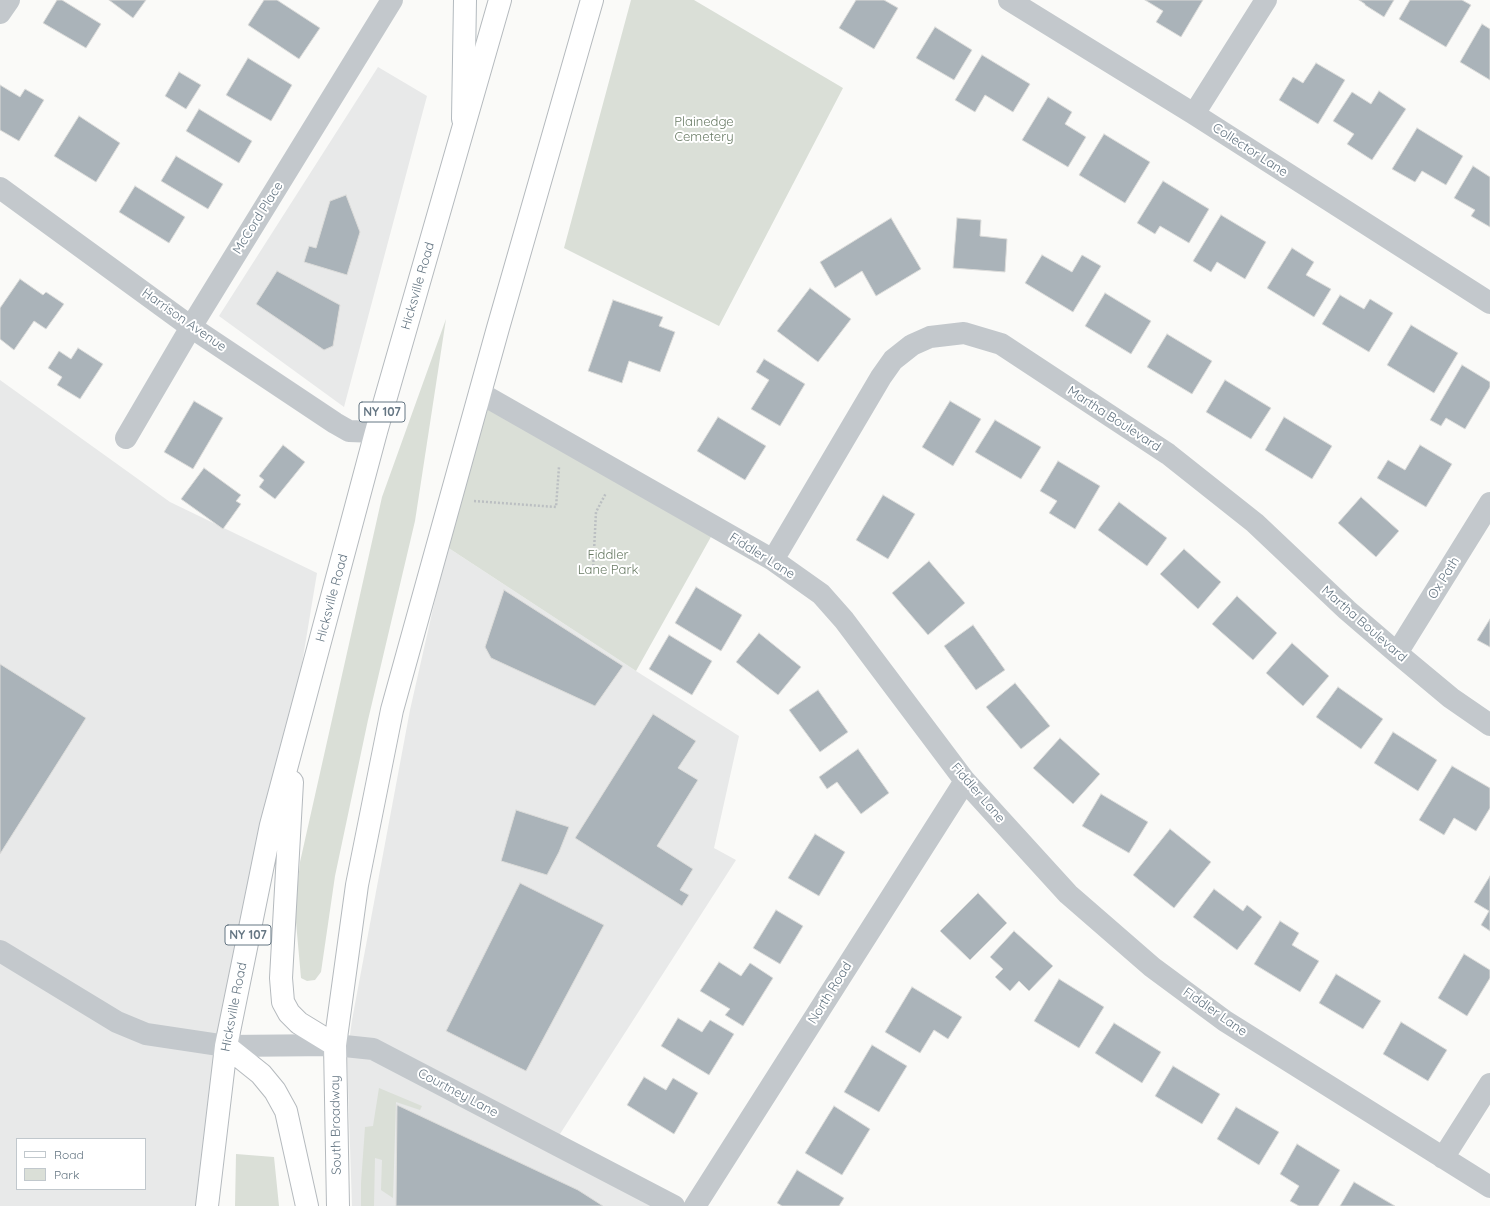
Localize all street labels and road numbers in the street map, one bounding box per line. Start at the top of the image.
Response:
street label: Collector Lane [1209,120,1291,180]
street label: McCord Place [229,179,287,257]
street label: Hicksville Road [398,240,438,332]
street label: Harrison Avenue [139,285,229,355]
street label: Martha Boulevard [1064,383,1164,455]
road number: NY 107 [359,402,405,422]
street label: Fiddler Lane [726,530,798,582]
street label: Hicksville Road [313,552,351,644]
street label: Ox Path [1425,554,1463,602]
street label: Martha Boulevard [1318,583,1410,665]
street label: Fiddler Lane [948,760,1008,826]
road number: NY 107 [225,925,271,945]
street label: North Road [805,959,855,1027]
street label: Hicksville Road [218,961,250,1053]
street label: Fiddler Lane [1180,984,1250,1040]
street label: Courtney Lane [415,1065,501,1121]
street label: South Broadway [327,1075,345,1175]

